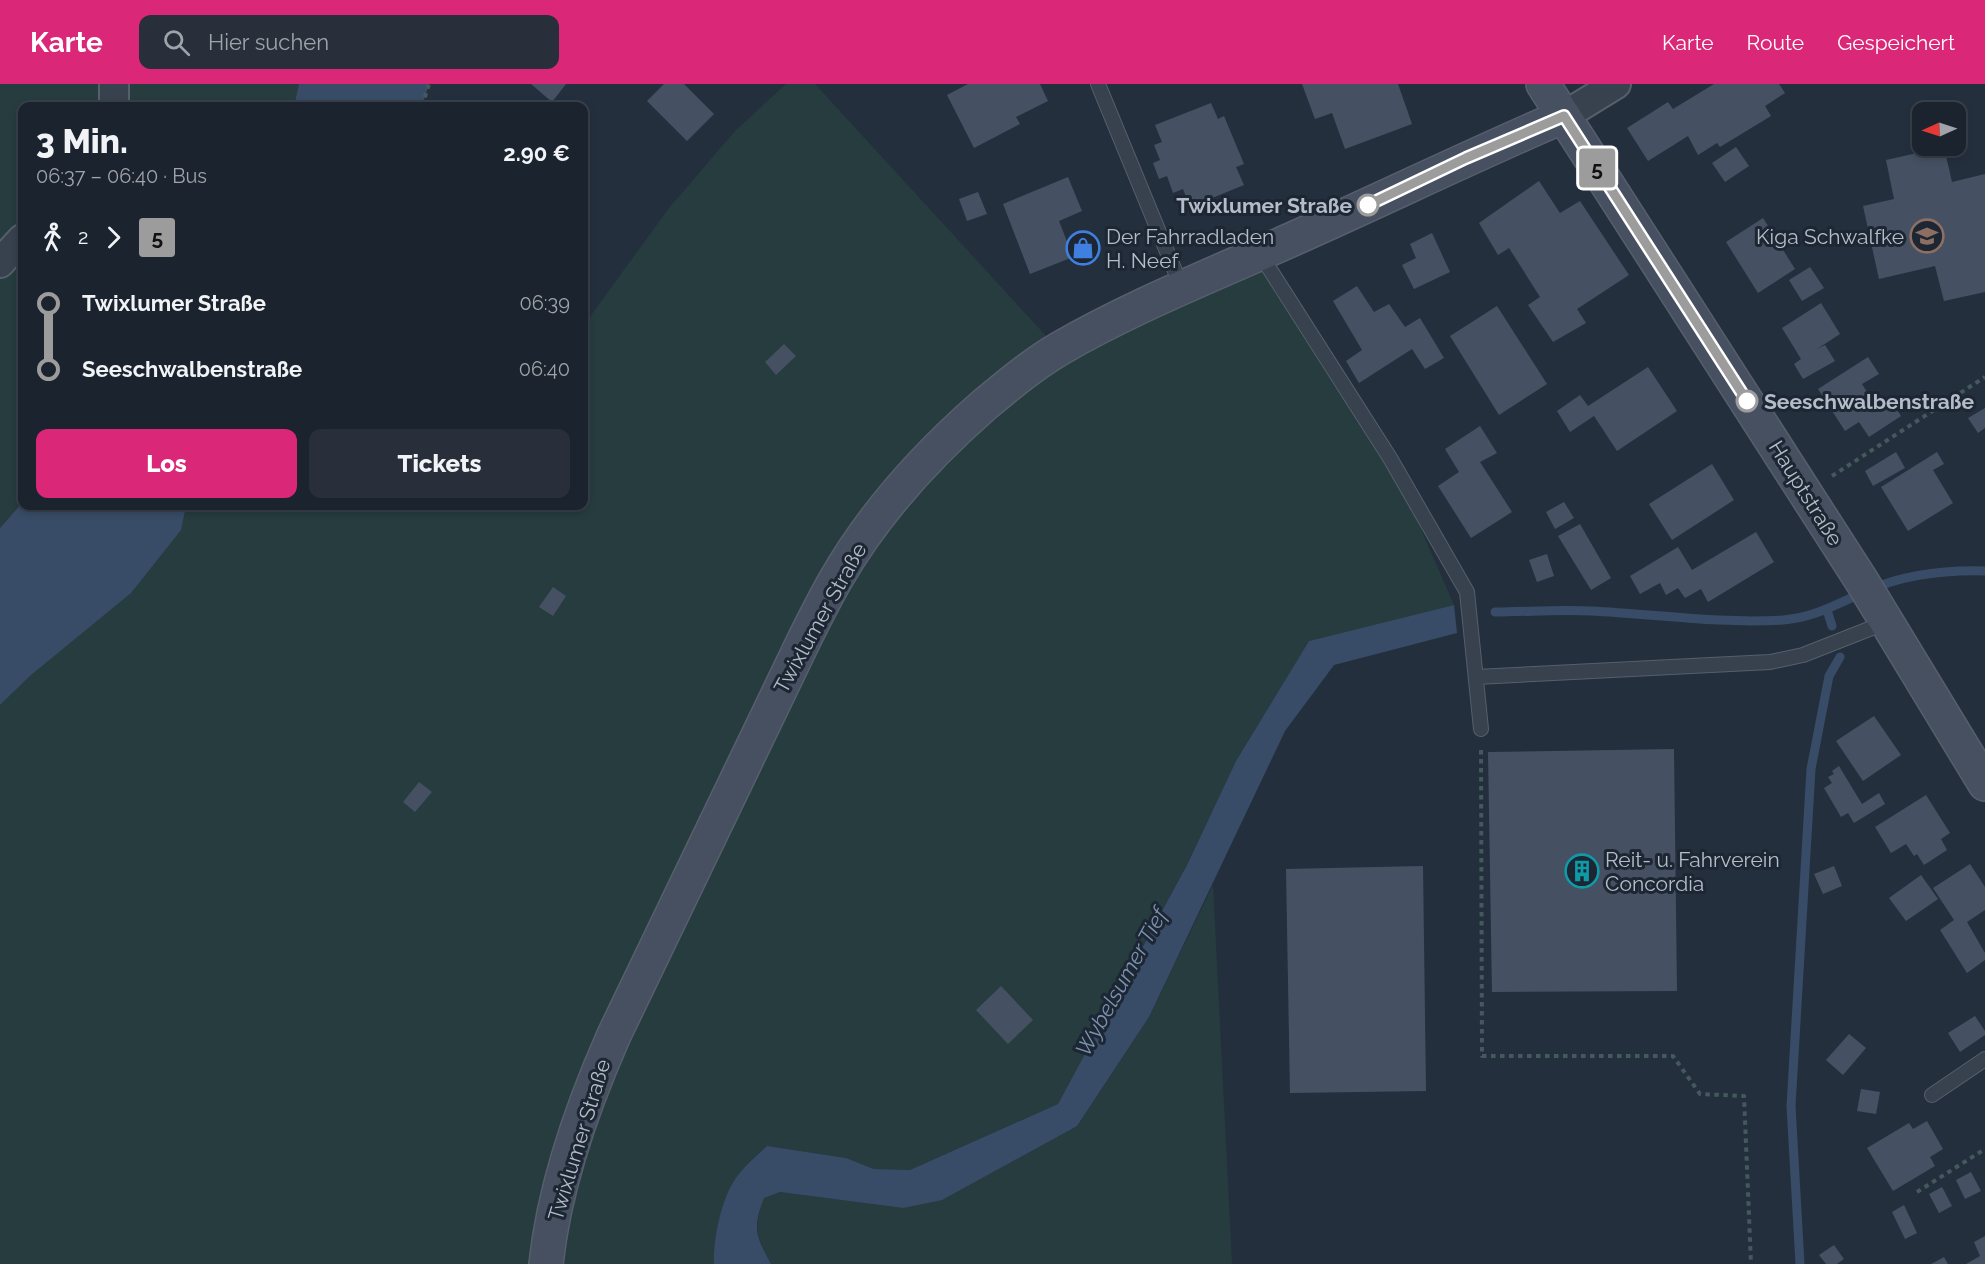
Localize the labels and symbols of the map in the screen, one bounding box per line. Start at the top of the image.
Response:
north arrow [1912,102,1966,156]
line badge: 5 [1578,148,1616,188]
place label: Twixlumer Straße [1176,193,1352,218]
marker: Twixlumer Straße [1357,194,1379,216]
school or university icon: Kiga Schwalfke [1909,218,1945,254]
place label: Der Fahrradladen H. Neef [1106,224,1274,273]
place label: Kiga Schwalfke [1756,224,1904,249]
shop icon: Der Fahrradladen H. Neef [1065,230,1101,266]
place label: Seeschwalbenstraße [1764,389,1975,414]
marker: Seeschwalbenstraße [1736,390,1758,412]
street label: Hauptstraße [1764,436,1848,550]
street label: Twixlumer Straße [768,539,872,697]
place label: Reit- u. Fahrverein Concordia [1605,847,1780,896]
building icon: Reit- u. Fahrverein Concordia [1564,853,1600,889]
water label: Wybelsumer Tief [1070,901,1174,1061]
street label: Twixlumer Straße [543,1056,615,1224]

